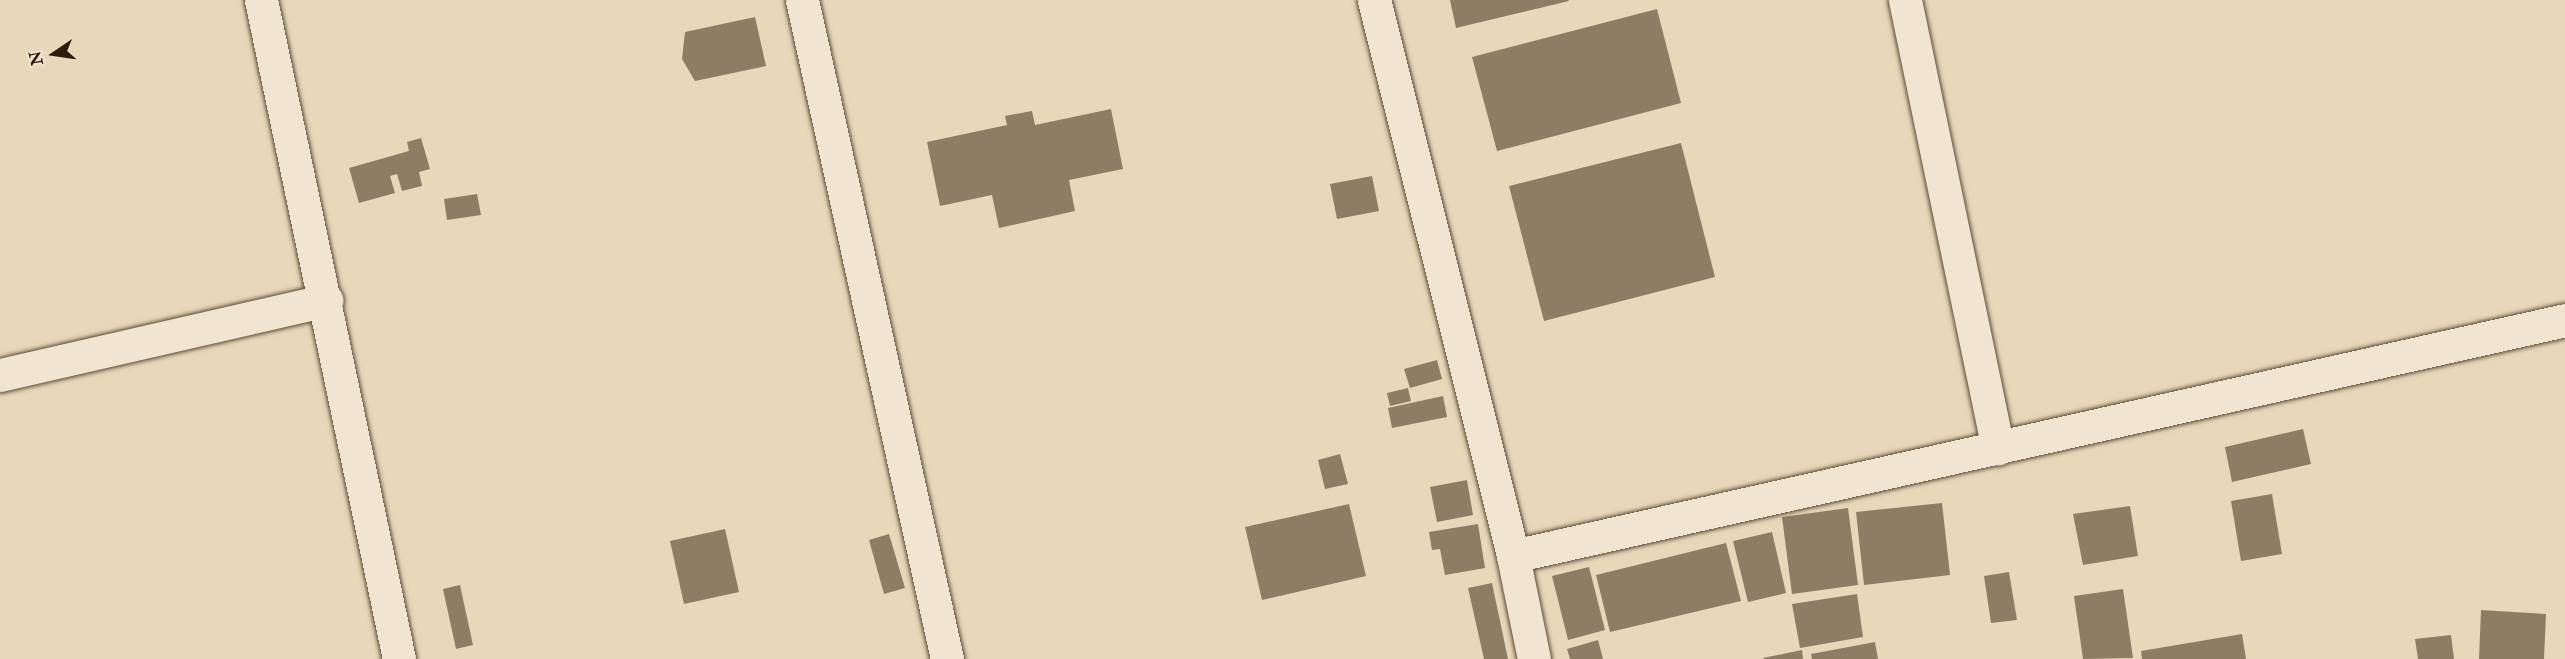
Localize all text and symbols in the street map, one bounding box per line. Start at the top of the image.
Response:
north arrow [24,24,84,84]
text: N [25,49,48,67]

